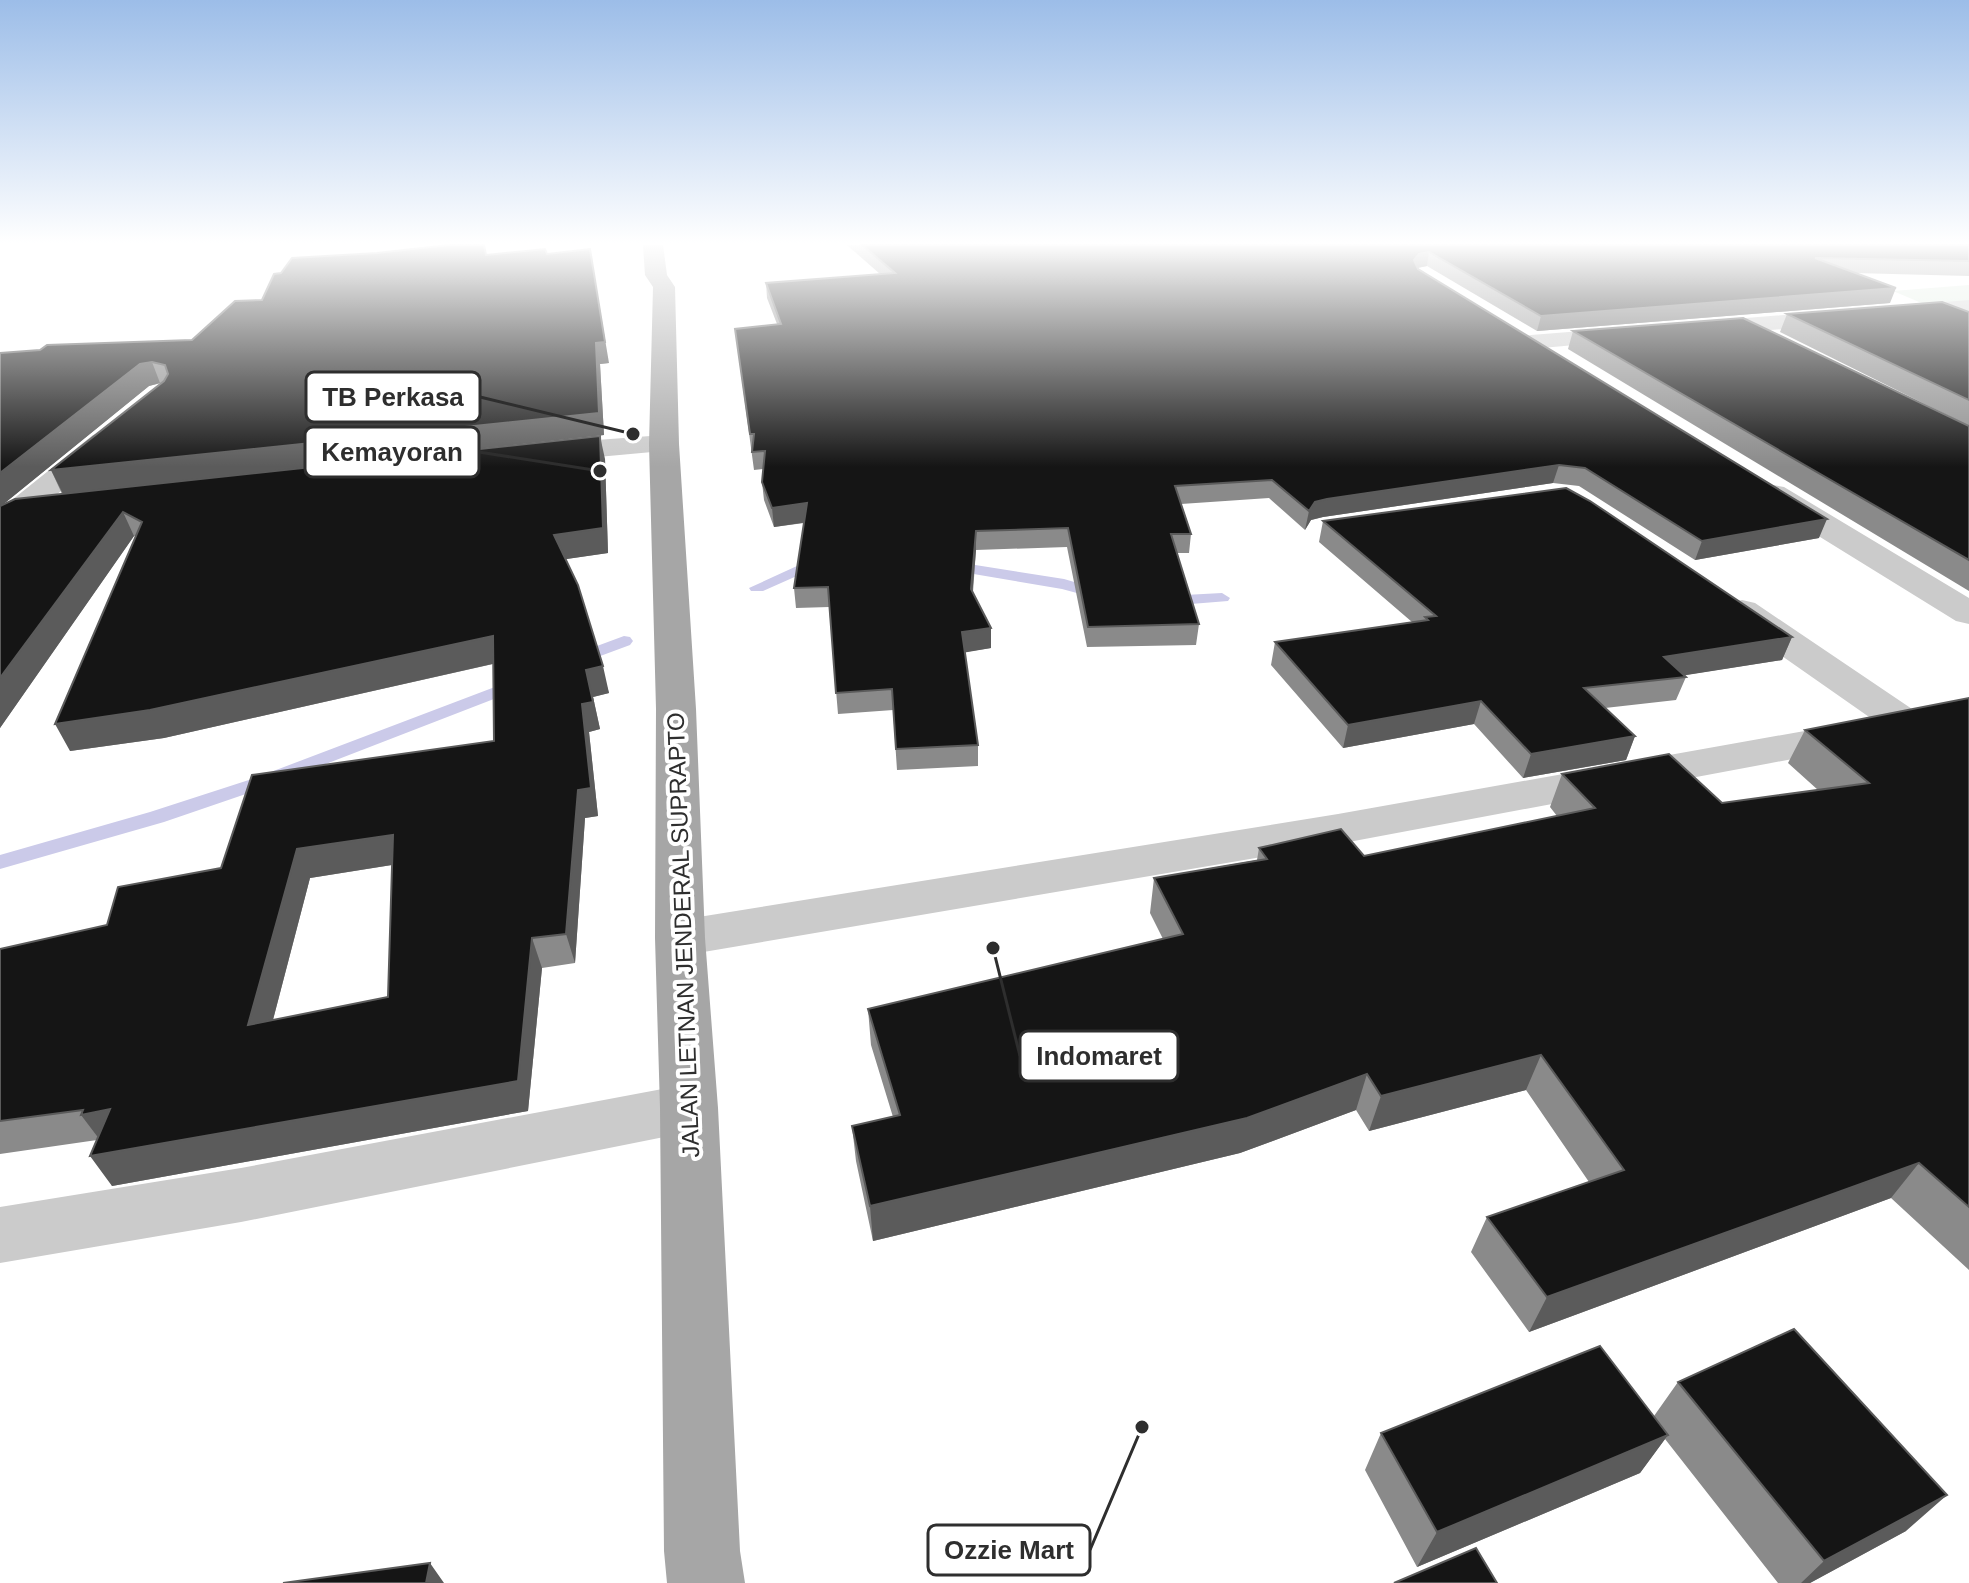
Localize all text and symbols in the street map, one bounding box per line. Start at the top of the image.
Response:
callout: TB Perkasa [306,372,480,422]
text: TB Perkasa [322,382,464,412]
callout: Kemayoran [305,427,479,477]
text: Kemayoran [321,437,463,467]
street label: JALAN LETNAN JENDERAL SUPRAPTO [662,712,704,1158]
callout: Indomaret [1020,1031,1178,1081]
text: Indomaret [1036,1041,1162,1071]
callout: Ozzie Mart [928,1525,1090,1575]
text: Ozzie Mart [944,1535,1074,1565]

